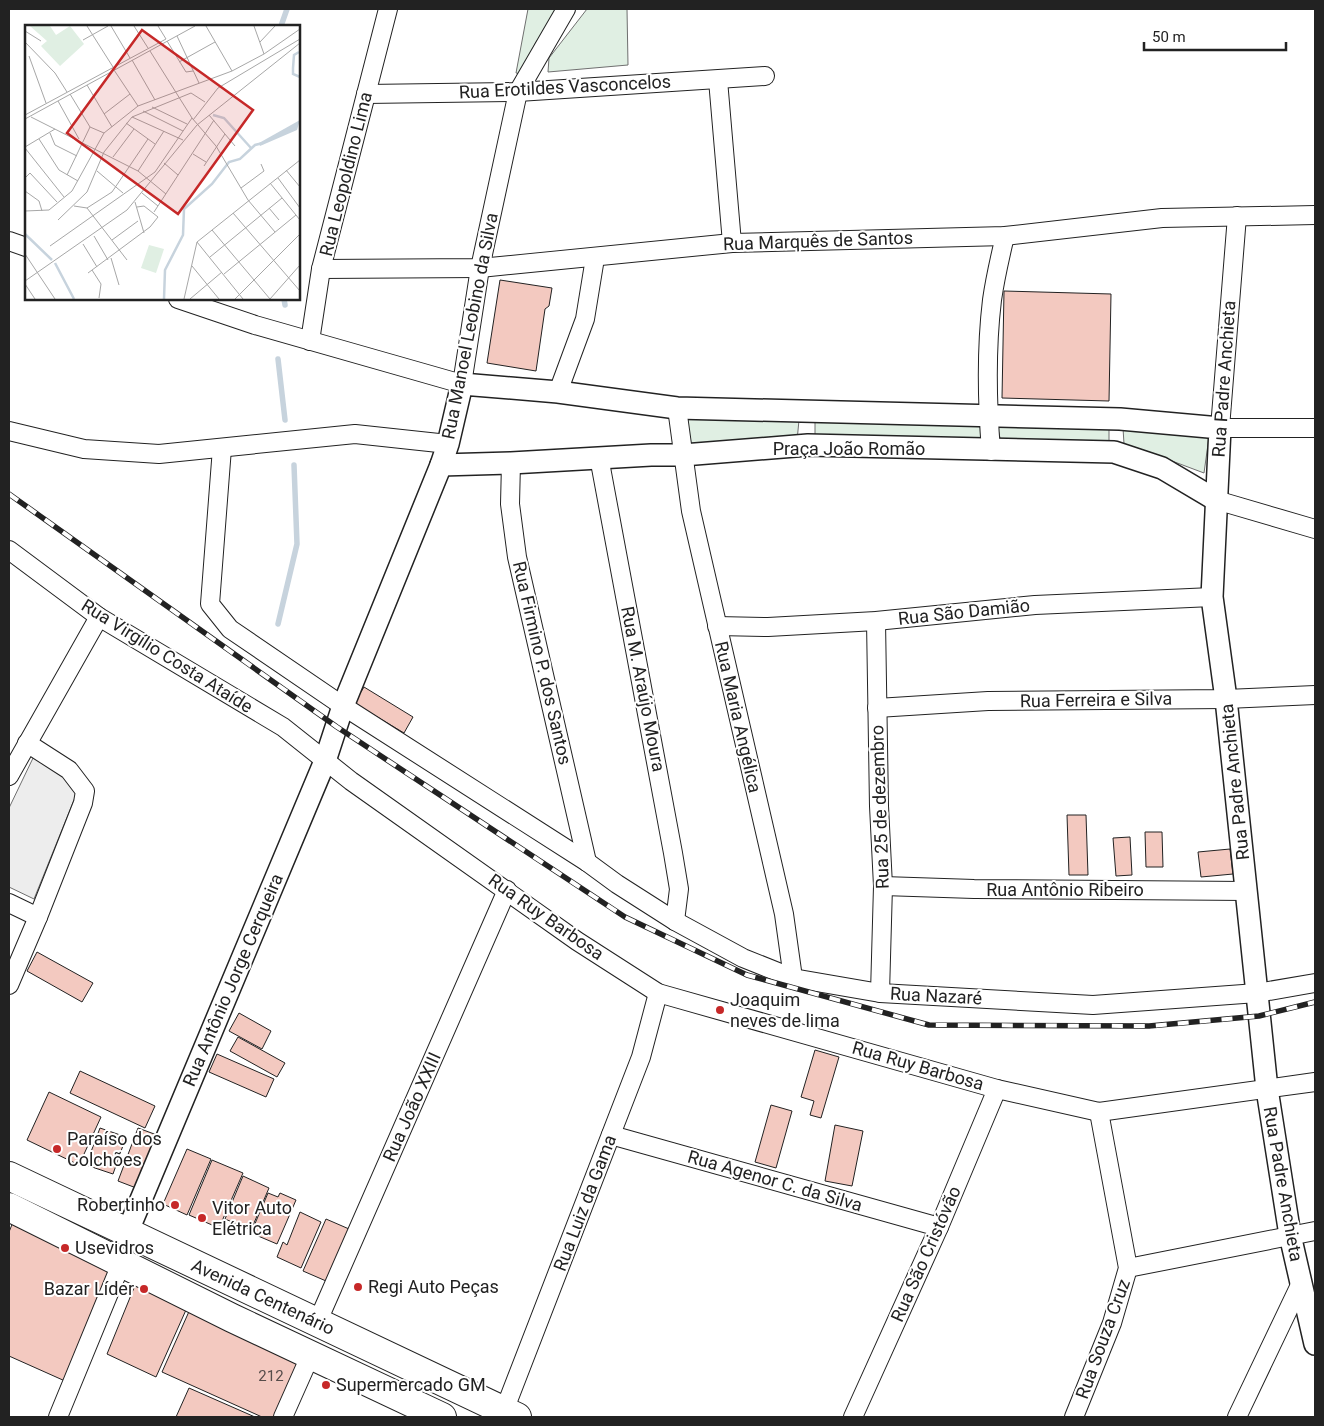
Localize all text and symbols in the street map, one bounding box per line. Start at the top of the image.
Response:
scale bar [1144,20,1286,52]
inset map [25,25,300,300]
text: 50 m [1152,28,1186,46]
street label: Rua Erotildes Vasconcelos [458,70,672,103]
street label: Rua Leopoldino Lima [315,90,376,258]
street label: Rua Manoel Leobino da Silva [437,211,502,441]
street label: Rua Marquês de Santos [723,227,913,254]
street label: Rua Padre Anchieta [1208,300,1239,458]
street label: Praça João Romão [773,438,925,459]
street label: Rua Firmino P. dos Santos [509,559,576,767]
street label: Rua Virgílio Costa Ataíde [78,594,257,717]
street label: Rua São Damião [897,594,1031,629]
street label: Rua M. Araújo Moura [617,604,670,773]
street label: Rua Maria Angélica [711,639,766,795]
street label: Rua Ferreira e Silva [1020,688,1172,711]
street label: Rua Padre Anchieta [1216,703,1253,861]
street label: Rua 25 de dezembro [866,725,893,889]
street label: Rua Ruy Barbosa [485,869,608,964]
street label: Rua Antônio Jorge Cerqueira [178,870,287,1089]
street label: Rua Antônio Ribeiro [986,879,1144,900]
street label: Rua Nazaré [889,983,983,1008]
place label: Joaquim neves de lima [730,989,840,1031]
marker: Joaquim neves de lima [714,1004,726,1016]
street label: Rua Ruy Barbosa [850,1037,986,1094]
street label: Rua João XXIII [378,1049,445,1165]
street label: Rua Padre Anchieta [1260,1105,1307,1263]
place label: Paraíso dos Colchões [67,1128,162,1170]
street label: Rua Luiz da Gama [549,1132,620,1274]
marker: Paraíso dos Colchões [51,1143,63,1155]
street label: Rua Agenor C. da Silva [685,1146,865,1216]
street label: Rua São Cristóvão [886,1183,965,1325]
place label: Robertinho [77,1194,165,1215]
place label: Vitor Auto Elétrica [212,1197,292,1239]
marker: Robertinho [169,1199,181,1211]
marker: Vitor Auto Elétrica [196,1212,208,1224]
place label: Usevidros [75,1237,154,1258]
marker: Usevidros [59,1242,71,1254]
street label: Avenida Centenário [188,1254,338,1339]
place label: Regi Auto Peças [368,1276,499,1297]
street label: Rua Souza Cruz [1071,1276,1134,1402]
place label: Bazar Líder [44,1278,134,1299]
marker: Regi Auto Peças [352,1281,364,1293]
marker: Bazar Líder [138,1283,150,1295]
house number: 212 [258,1367,284,1385]
place label: Supermercado GM [336,1374,486,1395]
marker: Supermercado GM [320,1379,332,1391]

